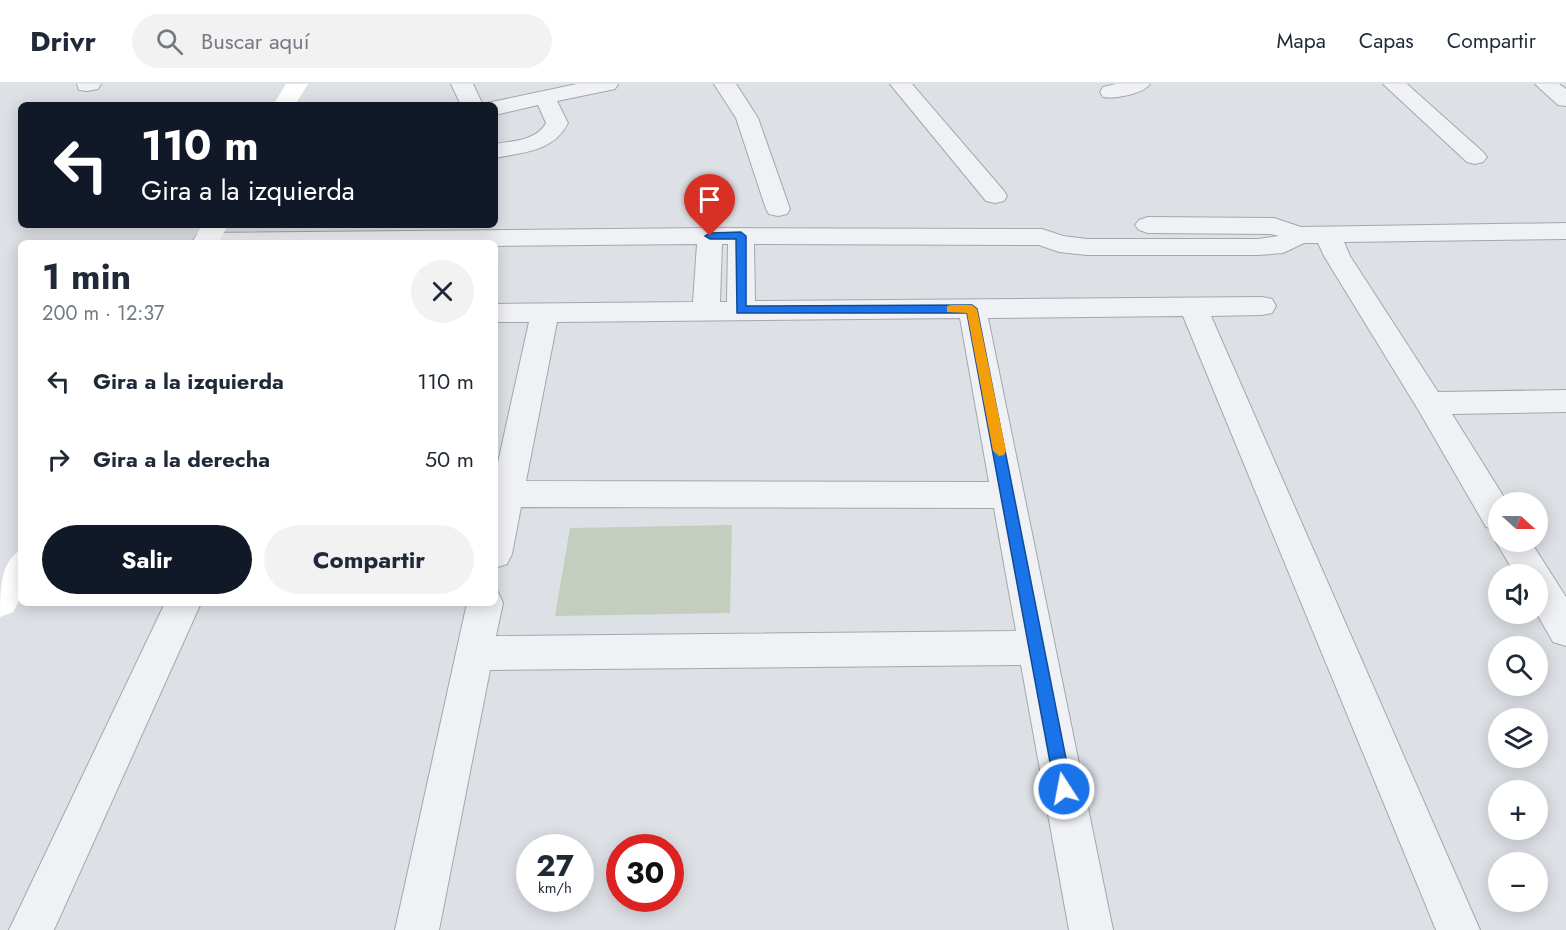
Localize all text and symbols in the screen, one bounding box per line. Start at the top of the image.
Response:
search box [132,14,552,68]
text: Drivr [30,21,96,62]
icon: search [153,25,186,58]
text: Buscar aquí [201,25,309,57]
text: Mapa [1277,26,1326,56]
text: Capas [1359,26,1414,56]
text: Compartir [1447,26,1536,56]
text: 110 m [141,115,259,176]
icon: left [42,126,120,204]
text: Gira a la izquierda [141,171,355,210]
pin [684,174,735,236]
icon: arrive [693,183,726,216]
text: 1 min [42,250,131,302]
button: close [411,260,474,323]
text: 200 m · 12:37 [42,299,164,328]
icon: left [42,365,75,398]
text: Gira a la izquierda [93,365,284,397]
text: 110 m [417,365,474,397]
icon: right [42,443,75,476]
text: Gira a la derecha [93,443,270,475]
text: 50 m [425,443,474,475]
north arrow [1488,492,1548,552]
map controls [1488,492,1548,912]
button: Salir [42,525,252,594]
button: Compartir [264,525,474,594]
button: sound [1488,564,1548,624]
button: search [1488,636,1548,696]
button: layers [1488,708,1548,768]
position arrow [1032,757,1096,821]
button: + [1488,780,1548,840]
speed limit sign: 30 [606,834,684,912]
text: 27 [536,844,574,887]
button: − [1488,852,1548,912]
text: km/h [538,877,572,899]

